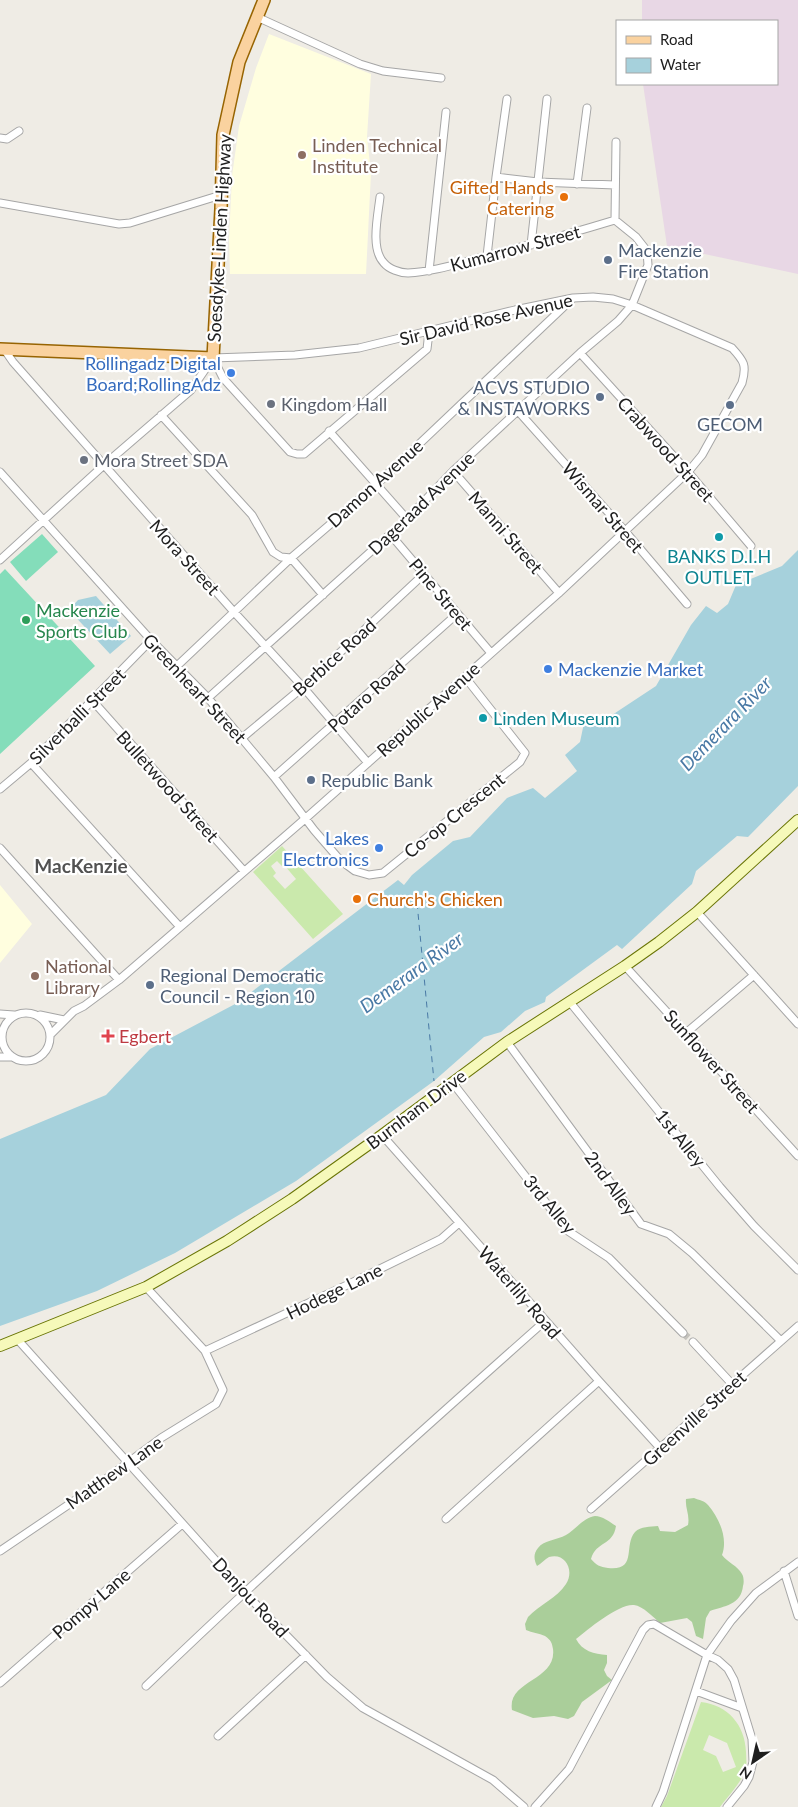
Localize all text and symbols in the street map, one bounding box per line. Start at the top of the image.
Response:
legend [616,20,778,85]
text: Road [660,30,693,48]
text: Water [660,55,701,73]
street label: Soesdyke-Linden Highway [203,133,235,343]
place label: Linden Technical Institute [312,134,442,177]
marker: Linden Technical Institute [296,149,308,161]
place label: Gifted Hands Catering [450,176,554,219]
marker: Gifted Hands Catering [558,191,570,203]
street label: Kumarrow Street [448,220,583,276]
place label: Mackenzie Fire Station [618,239,709,282]
marker: Mackenzie Fire Station [602,254,614,266]
street label: Sir David Rose Avenue [397,288,575,350]
place label: Rollingadz Digital Board;RollingAdz [85,352,221,395]
marker: Rollingadz Digital Board;RollingAdz [225,367,237,379]
place label: ACVS STUDIO & INSTAWORKS [457,376,590,419]
marker: ACVS STUDIO & INSTAWORKS [594,391,606,403]
street label: Crabwood Street [613,392,719,506]
place label: Kingdom Hall [281,393,387,415]
marker: Kingdom Hall [265,398,277,410]
marker: GECOM [724,399,736,411]
place label: GECOM [697,413,763,435]
street label: Damon Avenue [323,434,427,532]
street label: Dageraad Avenue [363,447,479,559]
place label: Mora Street SDA [94,449,229,471]
marker: Mora Street SDA [78,454,90,466]
street label: Wismar Street [558,457,649,557]
street label: Manni Street [464,486,548,578]
street label: Mora Street [145,515,225,600]
marker: BANKS D.I.H OUTLET [713,531,725,543]
place label: BANKS D.I.H OUTLET [667,545,771,588]
street label: Pine Street [405,554,478,635]
place label: Mackenzie Sports Club [36,599,128,642]
marker: Mackenzie Sports Club [20,614,32,626]
street label: Berbice Road [288,614,380,700]
street label: Greenheart Street [139,629,252,748]
street label: Potaro Road [323,655,409,737]
street label: Republic Avenue [372,657,484,761]
place label: Mackenzie Market [558,658,704,680]
street label: Silverballi Street [24,663,130,769]
marker: Mackenzie Market [542,663,554,675]
water label: Demerara River [674,671,776,775]
place label: Linden Museum [493,707,620,729]
marker: Linden Museum [477,712,489,724]
street label: Bulletwood Street [112,726,224,847]
street label: Co-op Crescent [399,767,509,862]
place label: Republic Bank [321,769,434,791]
marker: Republic Bank [305,774,317,786]
place label: Lakes Electronics [283,827,369,870]
marker: Lakes Electronics [373,842,385,854]
district label: MacKenzie [34,854,128,877]
place label: Church's Chicken [367,888,503,910]
marker: Church's Chicken [351,893,363,905]
water label: Demerara River [355,927,468,1017]
place label: National Library [45,955,112,998]
place label: Regional Democratic Council - Region 10 [160,964,324,1007]
marker: National Library [29,970,41,982]
marker: Regional Democratic Council - Region 10 [144,979,156,991]
street label: Sunflower Street [660,1005,765,1118]
place label: Egbert [119,1025,172,1047]
marker: Egbert [101,1029,115,1043]
street label: Burnham Drive [362,1064,470,1154]
street label: 1st Alley [651,1105,711,1172]
street label: 2nd Alley [580,1147,642,1220]
street label: 3rd Alley [519,1170,581,1238]
street label: Waterlily Road [474,1241,566,1343]
street label: Hodege Lane [282,1258,386,1324]
street label: Greenville Street [638,1365,751,1470]
street label: Matthew Lane [61,1431,167,1513]
street label: Danjou Road [208,1552,294,1642]
street label: Pompy Lane [47,1563,135,1643]
north arrow [728,1737,778,1787]
text: N [736,1763,755,1783]

